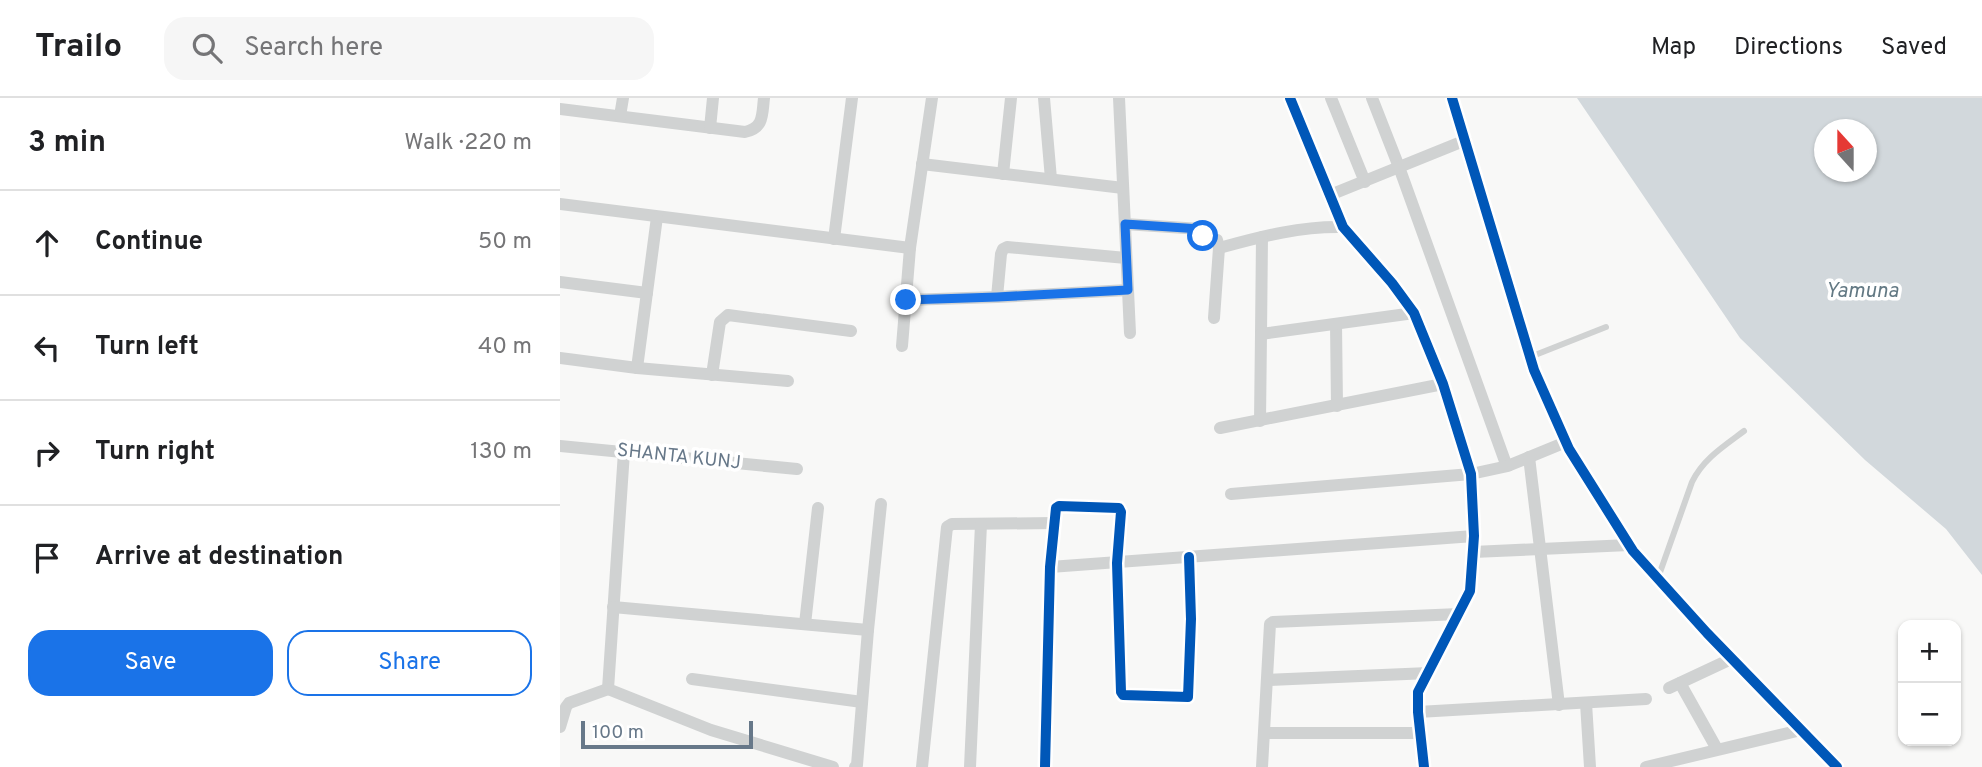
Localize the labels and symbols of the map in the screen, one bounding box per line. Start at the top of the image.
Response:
north arrow [1814,119,1877,182]
route start [1187,220,1218,251]
water label: Yamuna [1825,278,1899,305]
route end [890,284,921,315]
street label: SHANTA KUNJ [616,439,742,475]
scale bar [581,718,752,750]

